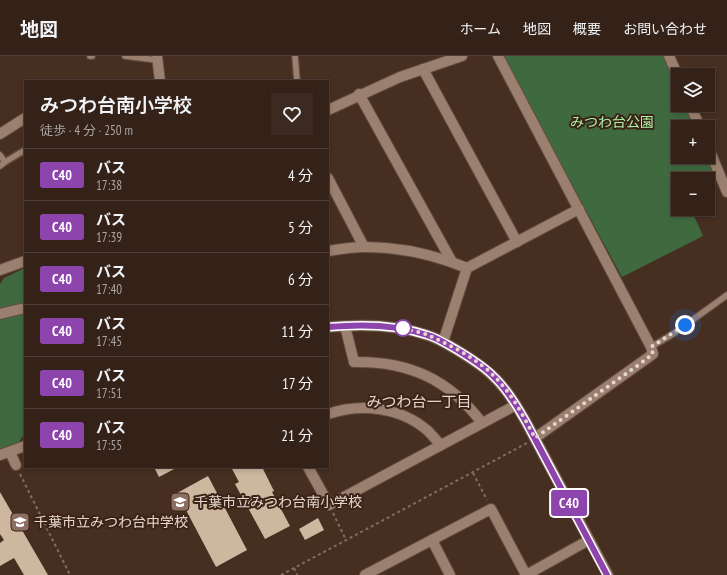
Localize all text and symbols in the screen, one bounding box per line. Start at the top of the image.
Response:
text: 地図 [20,17,58,41]
text: ホーム [459,20,501,38]
text: 地図 [523,20,551,38]
text: 概要 [573,20,601,38]
text: お問い合わせ [623,20,707,38]
map controls [671,68,715,216]
button: layers [671,68,715,112]
text: みつわ台南小学校 [40,93,192,117]
button: heart [271,93,313,135]
park label: みつわ台公園 [570,113,654,131]
button: + [671,120,715,164]
text: 徒歩 · 4 分 · 250 m [40,122,133,139]
text: バス [96,158,126,177]
text: C40 [52,166,72,184]
text: 4 分 [288,166,313,185]
button: − [671,172,715,216]
text: 17:38 [96,177,122,194]
text: バス [96,210,126,229]
text: C40 [52,218,72,236]
text: 5 分 [288,218,313,237]
text: 17:39 [96,229,122,246]
text: バス [96,262,126,281]
text: C40 [52,270,72,288]
text: 6 分 [288,270,313,289]
text: 17:40 [96,281,122,298]
text: バス [96,314,126,333]
your location [675,315,695,335]
unlabelled marker [394,319,412,337]
text: C40 [52,322,72,340]
text: 11 分 [281,322,313,341]
text: 17:45 [96,333,122,350]
text: バス [96,366,126,385]
text: C40 [52,374,72,392]
text: 17 分 [282,374,313,393]
text: 17:51 [96,385,122,402]
district label: みつわ台一丁目 [366,392,472,411]
text: バス [96,418,126,437]
text: C40 [52,426,72,444]
text: 21 分 [281,426,313,445]
text: 17:55 [96,437,122,454]
line badge: C40 [546,490,592,516]
school or university icon: 千葉市立みつわ台南小学校 [169,491,191,513]
place label: 千葉市立みつわ台南小学校 [194,493,362,511]
text: C40 [559,494,579,512]
school or university icon: 千葉市立みつわ台中学校 [9,511,31,533]
place label: 千葉市立みつわ台中学校 [34,513,188,531]

